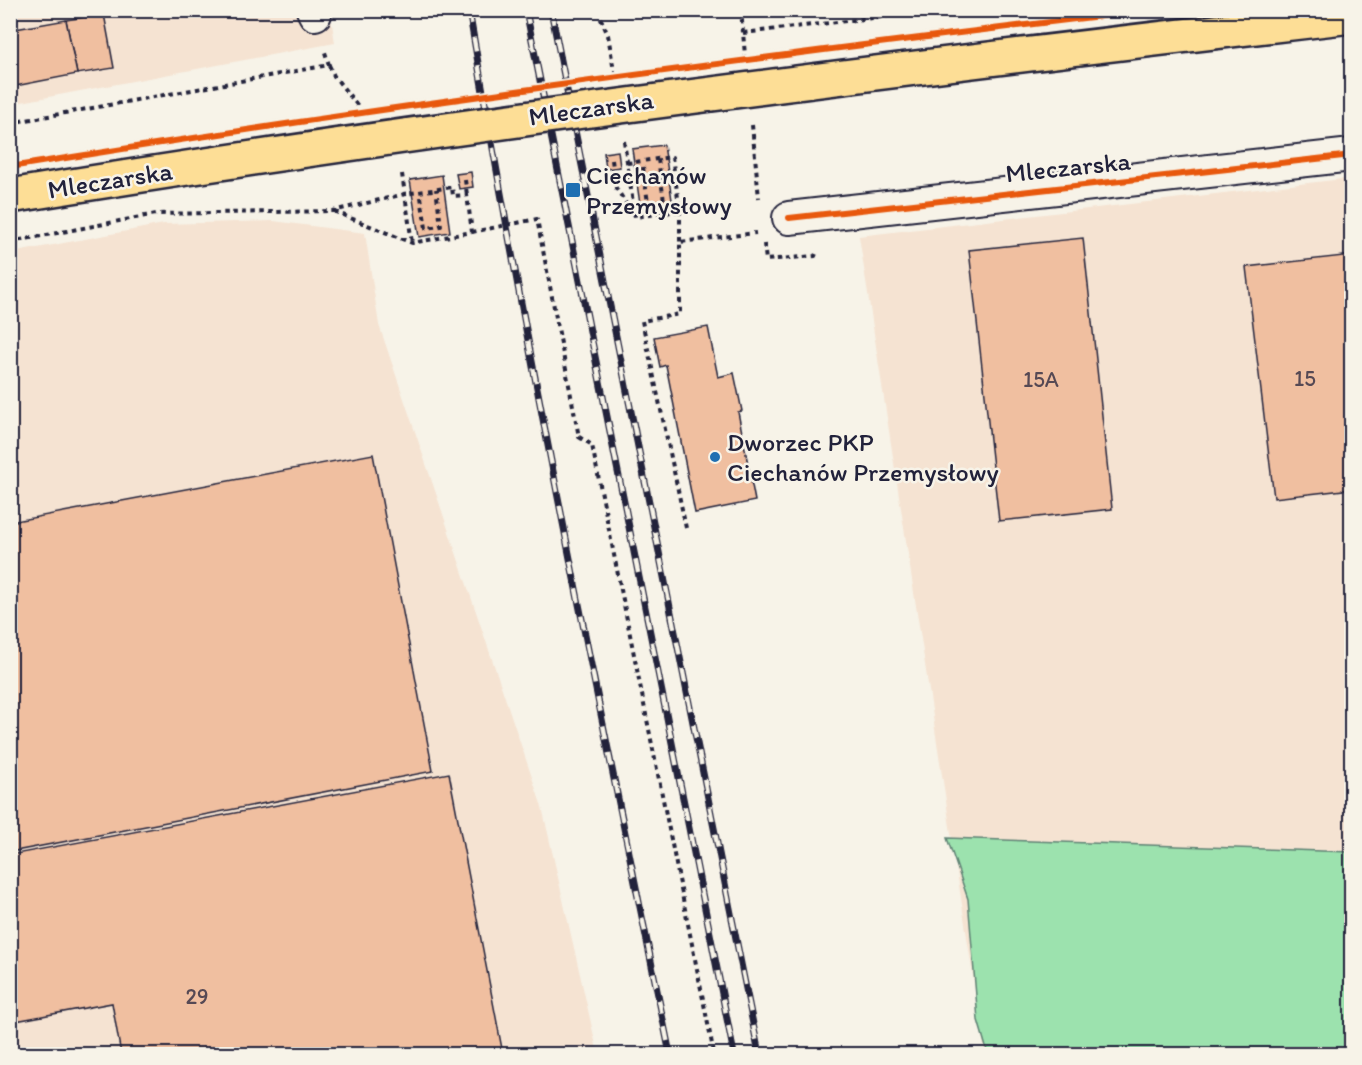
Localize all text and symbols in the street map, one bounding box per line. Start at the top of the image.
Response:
street label: Mleczarska [527,83,656,133]
street label: Mleczarska [1004,144,1133,189]
street label: Mleczarska [45,154,175,206]
place label: Ciechanów Przemysłowy [586,159,732,221]
marker: Ciechanów Przemysłowy [564,181,582,199]
house number: 15 [1294,365,1316,392]
house number: 15A [1023,366,1059,393]
place label: Dworzec PKP Ciechanów Przemysłowy [727,426,999,488]
marker: Dworzec PKP Ciechanów Przemysłowy [708,450,722,464]
house number: 29 [185,983,209,1010]

